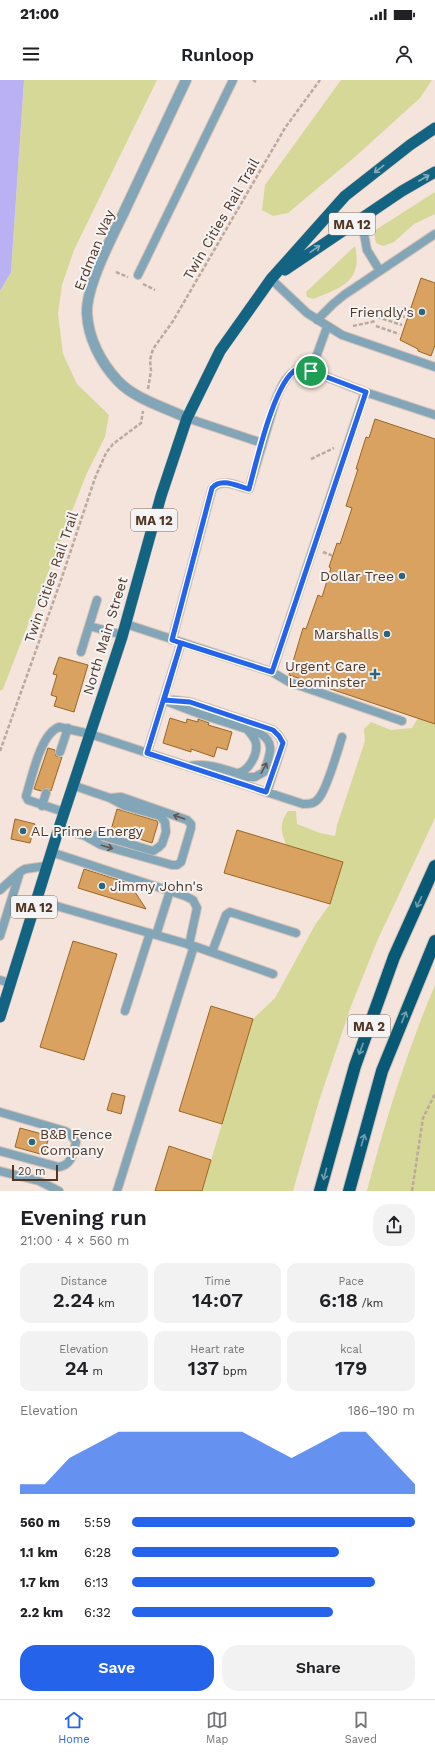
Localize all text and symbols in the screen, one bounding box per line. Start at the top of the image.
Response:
text: 21:00 [20,5,59,23]
icon: menu [20,43,42,65]
icon: person [393,43,415,65]
text: Runloop [181,44,254,65]
street label: Twin Cities Rail Trail [180,155,263,283]
one-way arrow [373,165,384,173]
one-way arrow [418,174,430,182]
street label: Erdman Way [71,207,118,293]
road number: MA 12 [329,213,375,235]
one-way arrow [309,245,320,253]
place label: Friendly's [349,304,414,320]
marker: Friendly's [417,307,427,317]
pin [294,354,328,388]
icon: arrive [300,360,322,382]
street label: Twin Cities Rail Trail [21,509,81,645]
road number: MA 12 [131,509,177,531]
place label: Dollar Tree [320,568,394,584]
marker: Dollar Tree [397,571,407,581]
street label: North Main Street [79,575,131,697]
place label: Marshalls [314,626,379,642]
marker: Marshalls [382,629,392,639]
place label: Urgent Care Leominster [285,658,366,690]
marker: Urgent Care Leominster [369,668,381,680]
one-way arrow [261,762,268,774]
one-way arrow [173,813,186,820]
place label: AL Prime Energy [31,823,144,839]
marker: AL Prime Energy [18,826,28,836]
one-way arrow [101,844,114,851]
place label: Jimmy John's [110,878,203,894]
marker: Jimmy John's [97,881,107,891]
one-way arrow [415,895,422,907]
road number: MA 12 [11,896,57,918]
one-way arrow [400,1011,408,1023]
road number: MA 2 [348,1015,390,1037]
one-way arrow [357,1042,364,1055]
place label: B&B Fence Company [40,1126,112,1158]
one-way arrow [360,1134,367,1147]
marker: B&B Fence Company [27,1137,37,1147]
scale bar [12,1163,58,1182]
text: 20 m [18,1165,46,1178]
one-way arrow [321,1167,328,1180]
button: share [373,1204,415,1246]
text: Evening run [20,1205,147,1230]
text: 21:00 · 4 × 560 m [20,1233,130,1248]
text: Distance [60,1275,107,1288]
text: Time [204,1275,231,1288]
text: Pace [338,1275,364,1288]
text: 2.24 [53,1288,94,1312]
text: 14:07 [192,1288,243,1312]
text: 6:18 [319,1288,358,1312]
text: km [94,1297,115,1310]
text: /km [358,1297,383,1310]
text: Elevation [59,1343,108,1356]
text: Heart rate [190,1343,245,1356]
text: kcal [340,1343,362,1356]
text: 24 [65,1356,89,1380]
text: 137 [188,1356,219,1380]
text: 179 [335,1356,367,1380]
text: m [89,1365,103,1378]
text: bpm [219,1365,247,1378]
text: Elevation [20,1403,78,1418]
text: 186–190 m [348,1403,415,1418]
text: 560 m [20,1515,60,1530]
text: 5:59 [84,1515,111,1530]
text: 1.1 km [20,1545,58,1560]
text: 6:28 [84,1545,111,1560]
text: 1.7 km [20,1575,60,1590]
text: 6:13 [84,1575,108,1590]
text: 2.2 km [20,1605,63,1620]
text: 6:32 [84,1605,111,1620]
button: Save [20,1645,214,1691]
button: Share [222,1645,415,1691]
tab: Home [58,1709,90,1746]
tab: Map [206,1709,228,1746]
tab: Saved [345,1709,377,1746]

